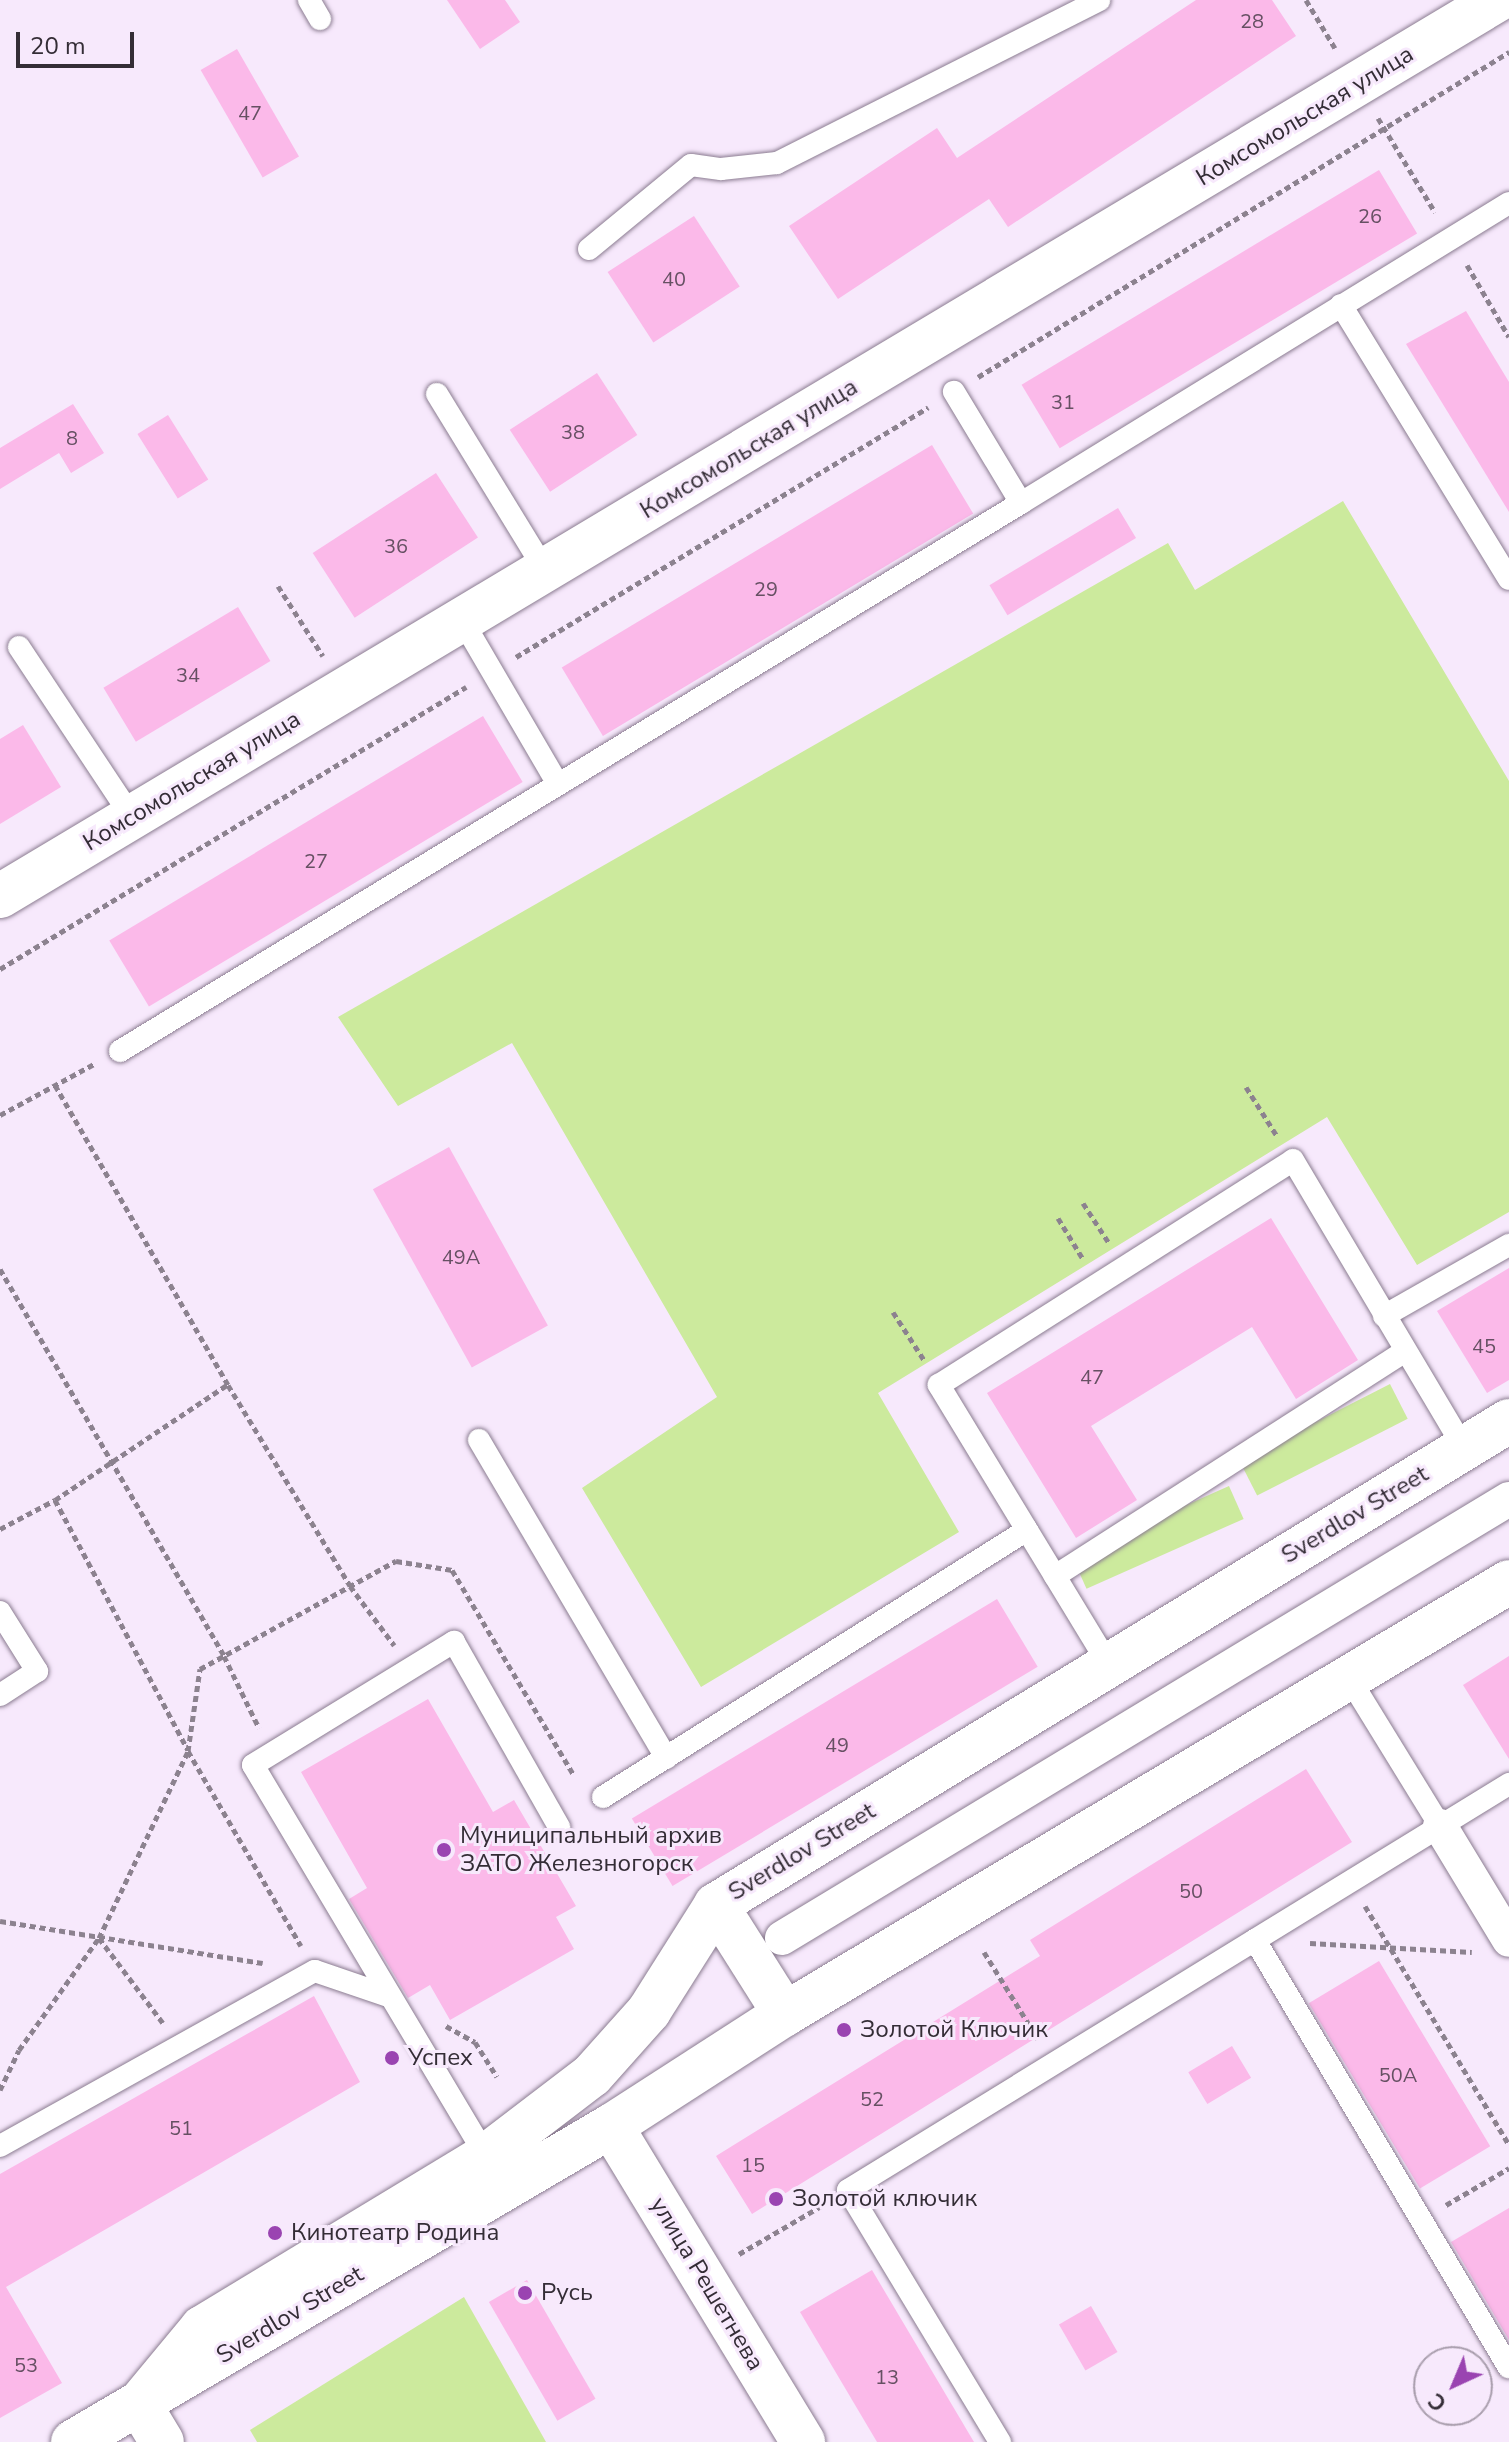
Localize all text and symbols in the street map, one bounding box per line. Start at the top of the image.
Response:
house number: 28 [1240,9,1264,33]
scale bar [20,16,138,66]
text: 20 m [30,30,86,62]
street label: Комсомольская улица [1191,40,1419,192]
house number: 47 [238,101,262,125]
house number: 26 [1358,204,1382,228]
house number: 40 [662,267,686,291]
street label: Комсомольская улица [635,373,863,525]
house number: 31 [1051,390,1075,414]
house number: 38 [561,420,585,444]
house number: 8 [66,426,78,450]
house number: 36 [384,534,408,558]
house number: 29 [754,577,778,601]
house number: 34 [176,663,200,687]
street label: Комсомольская улица [78,705,306,857]
house number: 27 [304,849,328,873]
house number: 49А [442,1245,480,1269]
house number: 45 [1472,1334,1496,1358]
house number: 47 [1080,1365,1104,1389]
street label: Sverdlov Street [1276,1460,1434,1570]
house number: 49 [825,1733,849,1757]
street label: Sverdlov Street [723,1797,881,1907]
place label: Муниципальный архив ЗАТО Железногорск [460,1822,722,1878]
marker: Муниципальный архив ЗАТО Железногорск [435,1841,453,1859]
house number: 50 [1179,1879,1203,1903]
place label: Золотой Ключик [860,2016,1048,2044]
marker: Золотой Ключик [835,2021,853,2039]
place label: Успех [408,2044,473,2072]
marker: Успех [383,2049,401,2067]
house number: 50А [1379,2063,1417,2087]
house number: 52 [860,2087,884,2111]
house number: 51 [169,2116,193,2140]
house number: 15 [741,2153,765,2177]
place label: Золотой ключик [792,2185,977,2213]
marker: Золотой ключик [767,2190,785,2208]
street label: улица Решетнева [644,2192,770,2376]
place label: Кинотеатр Родина [291,2219,499,2247]
marker: Кинотеатр Родина [266,2224,284,2242]
street label: Sverdlov Street [211,2260,369,2370]
place label: Русь [541,2279,593,2307]
marker: Русь [516,2284,534,2302]
north arrow [1413,2346,1493,2426]
house number: 53 [14,2353,38,2377]
house number: 13 [875,2365,899,2389]
text: С [1422,2386,1454,2418]

